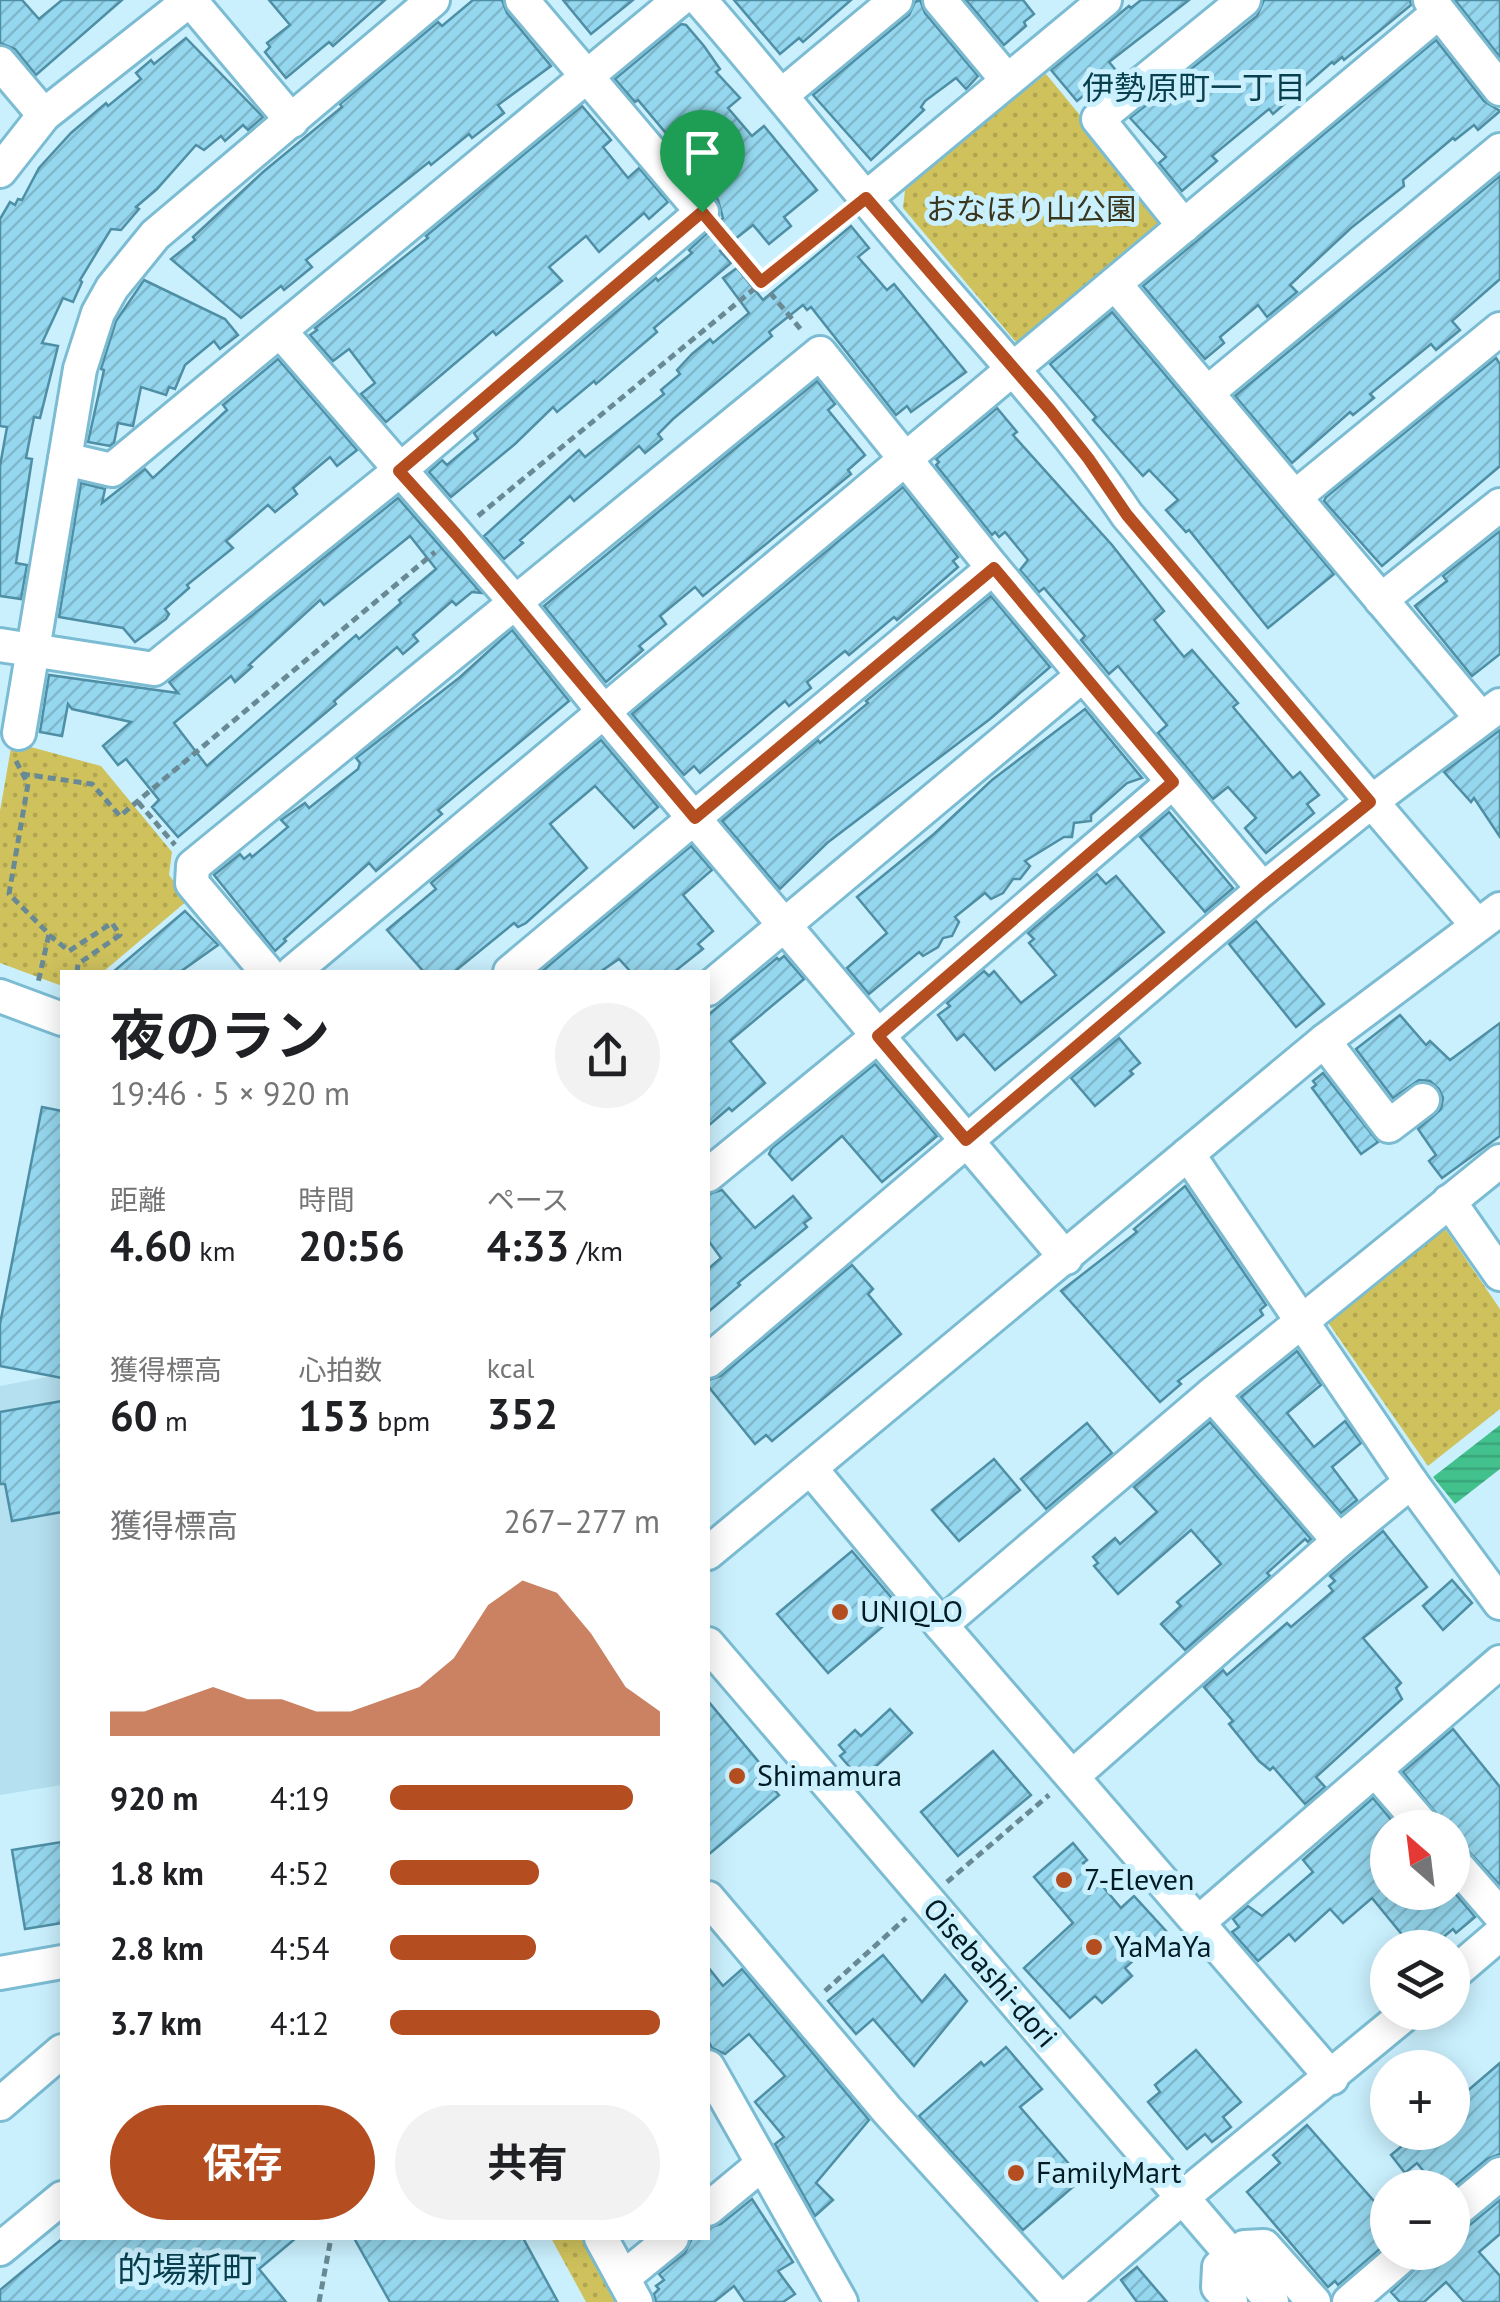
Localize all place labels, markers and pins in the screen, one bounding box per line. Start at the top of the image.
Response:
pin [660,110,745,213]
place label: UNIQLO [860,1591,963,1630]
marker: UNIQLO [829,1601,851,1623]
place label: Shimamura [757,1755,902,1794]
marker: Shimamura [726,1765,748,1787]
place label: 7-Eleven [1084,1859,1194,1898]
marker: 7-Eleven [1053,1869,1075,1891]
place label: YaMaYa [1114,1926,1212,1965]
marker: YaMaYa [1083,1936,1105,1958]
place label: FamilyMart [1036,2152,1181,2191]
marker: FamilyMart [1005,2162,1027,2184]

